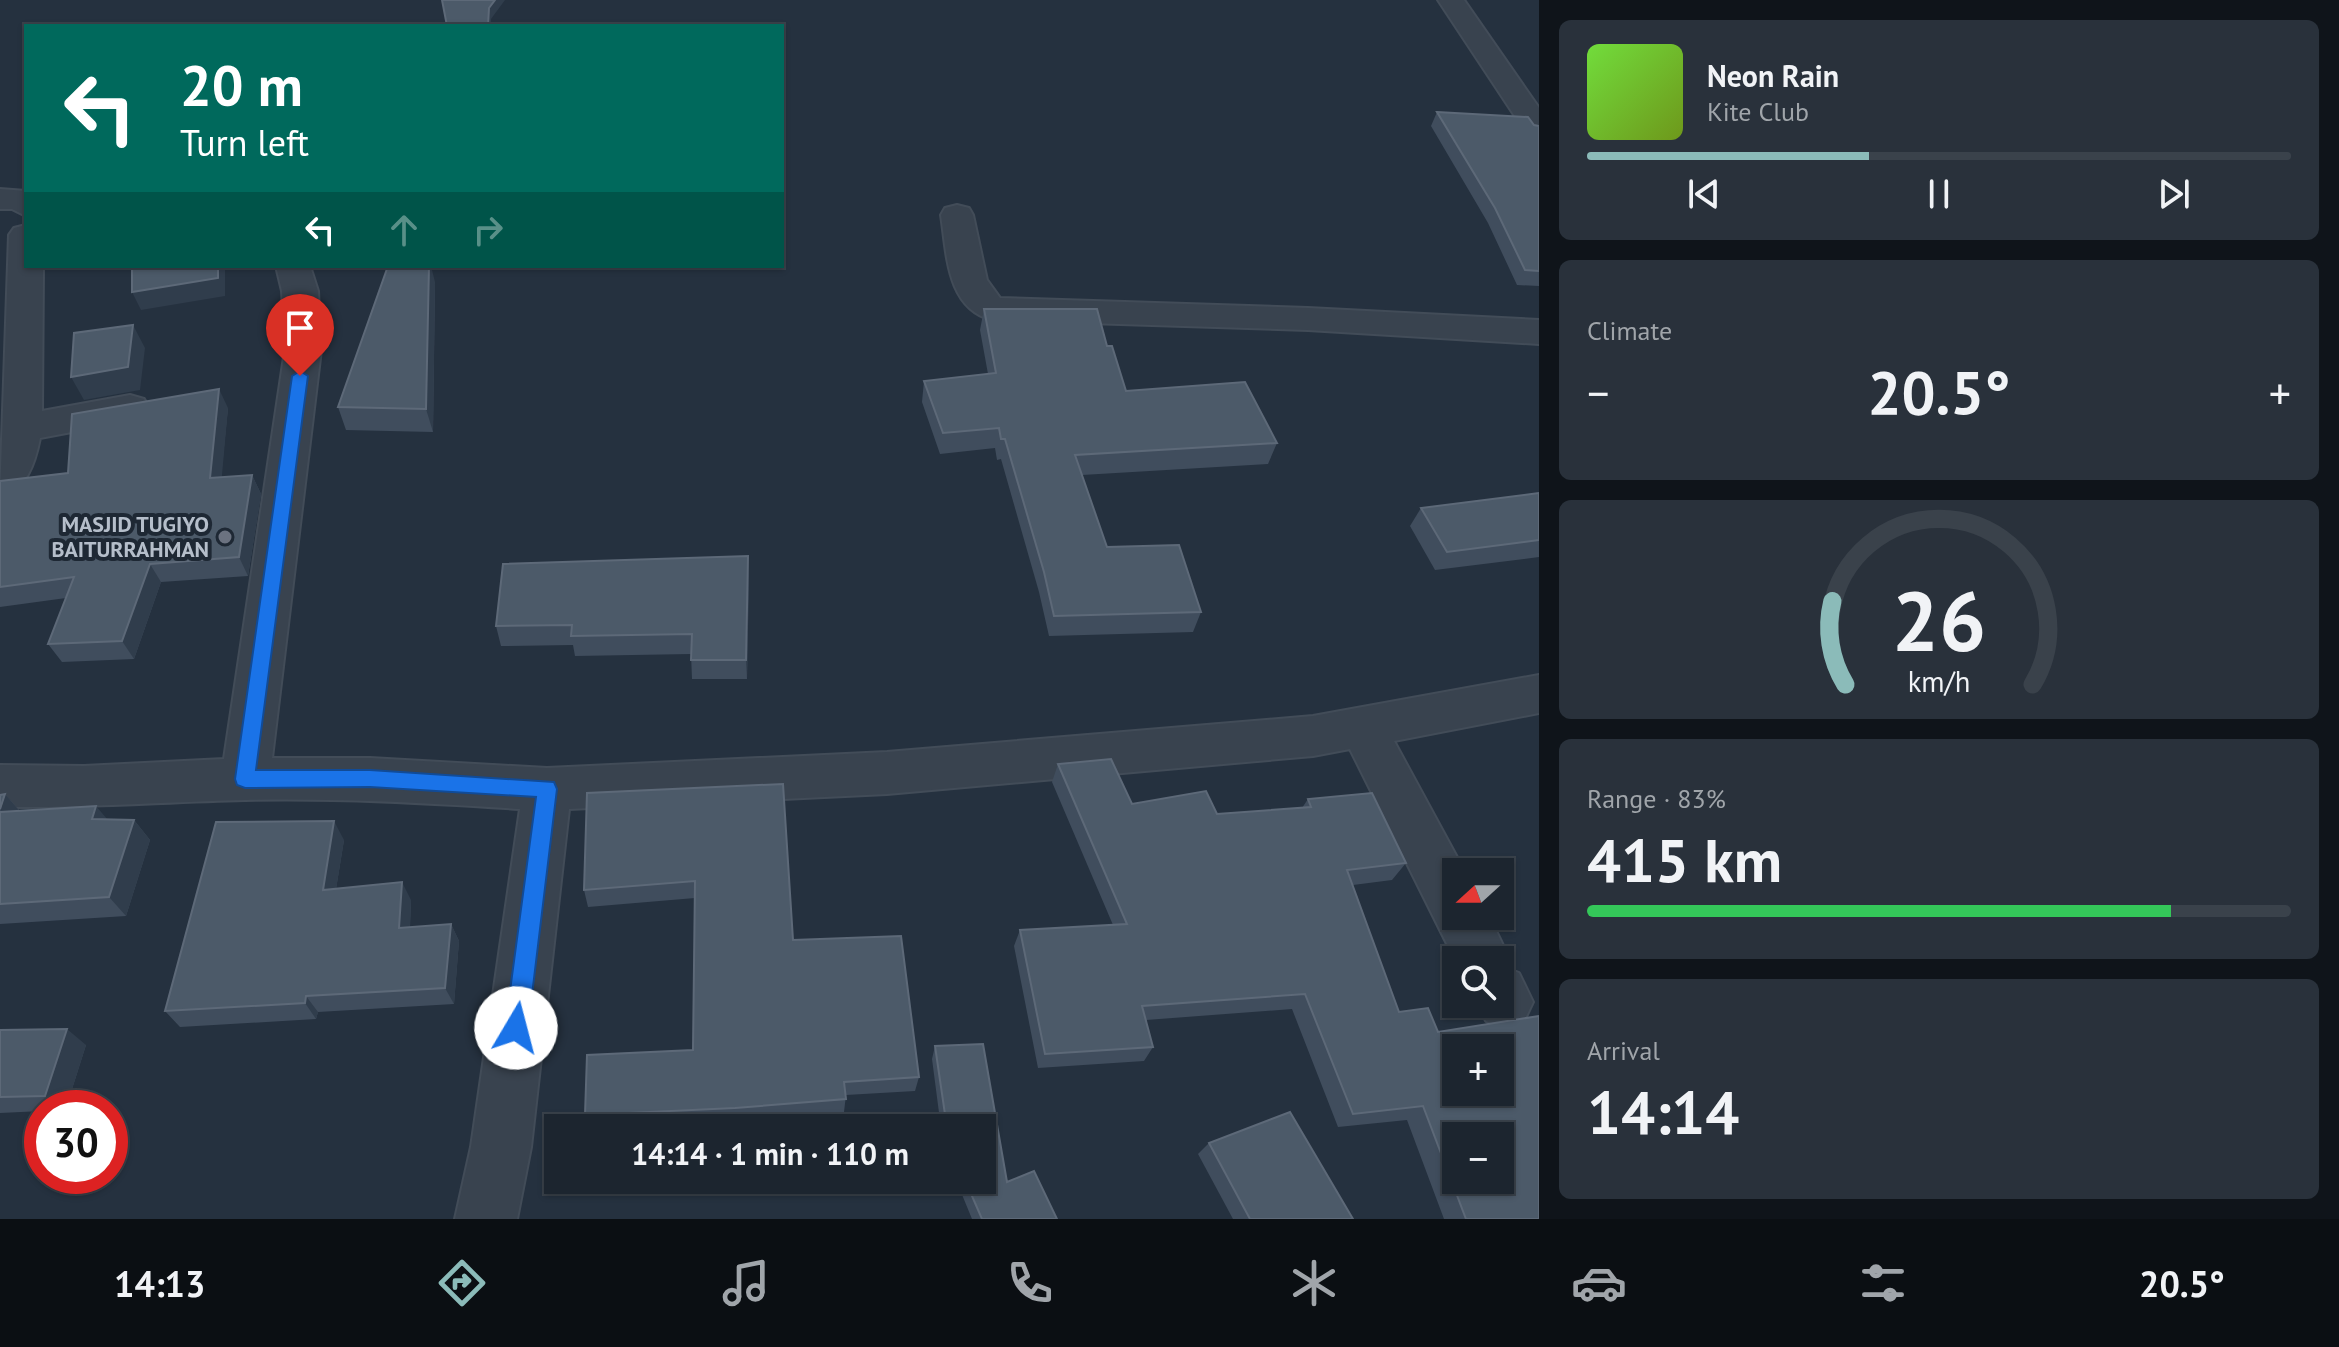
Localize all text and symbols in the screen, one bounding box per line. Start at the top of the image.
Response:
text: 20 m [180,49,303,121]
icon: left [48,56,152,160]
text: Neon Rain [1707,56,1839,95]
text: Kite Club [1707,95,1809,128]
text: Turn left [180,119,309,166]
icon: previous [1682,172,1726,216]
icon: pause [1917,172,1961,216]
icon: next [2152,172,2196,216]
icon: left [298,208,342,252]
icon: ahead [382,208,426,252]
icon: right [466,208,510,252]
pin [266,294,334,376]
icon: arrive [278,306,322,350]
text: Climate [1587,314,1672,347]
text: 20.5° [1867,353,2011,431]
text: − [1587,364,1609,421]
text: + [2269,364,2291,421]
place label: MASJID TUGIYO BAITURRAHMAN [51,510,209,563]
marker: MASJID TUGIYO BAITURRAHMAN [216,528,234,546]
text: 26 [1892,566,1986,674]
text: km/h [1908,664,1970,701]
text: Range · 83% [1587,782,1726,815]
text: 415 km [1587,821,1782,899]
north arrow [1442,858,1514,930]
map controls [1442,858,1514,1194]
button: search [1442,946,1514,1018]
position arrow [474,986,558,1070]
button: + [1442,1034,1514,1106]
text: Arrival [1587,1034,1660,1067]
text: 14:14 [1587,1073,1739,1151]
speed limit sign: 30 [24,1090,128,1194]
button: − [1442,1122,1514,1194]
text: 14:14 · 1 min · 110 m [631,1134,909,1173]
icon: directions [434,1255,490,1311]
icon: music [718,1255,774,1311]
icon: phone [1002,1255,1058,1311]
icon: climate [1286,1255,1342,1311]
icon: car [1571,1255,1627,1311]
icon: filters [1855,1255,1911,1311]
text: 14:13 [114,1260,205,1307]
text: 20.5° [2139,1260,2225,1307]

